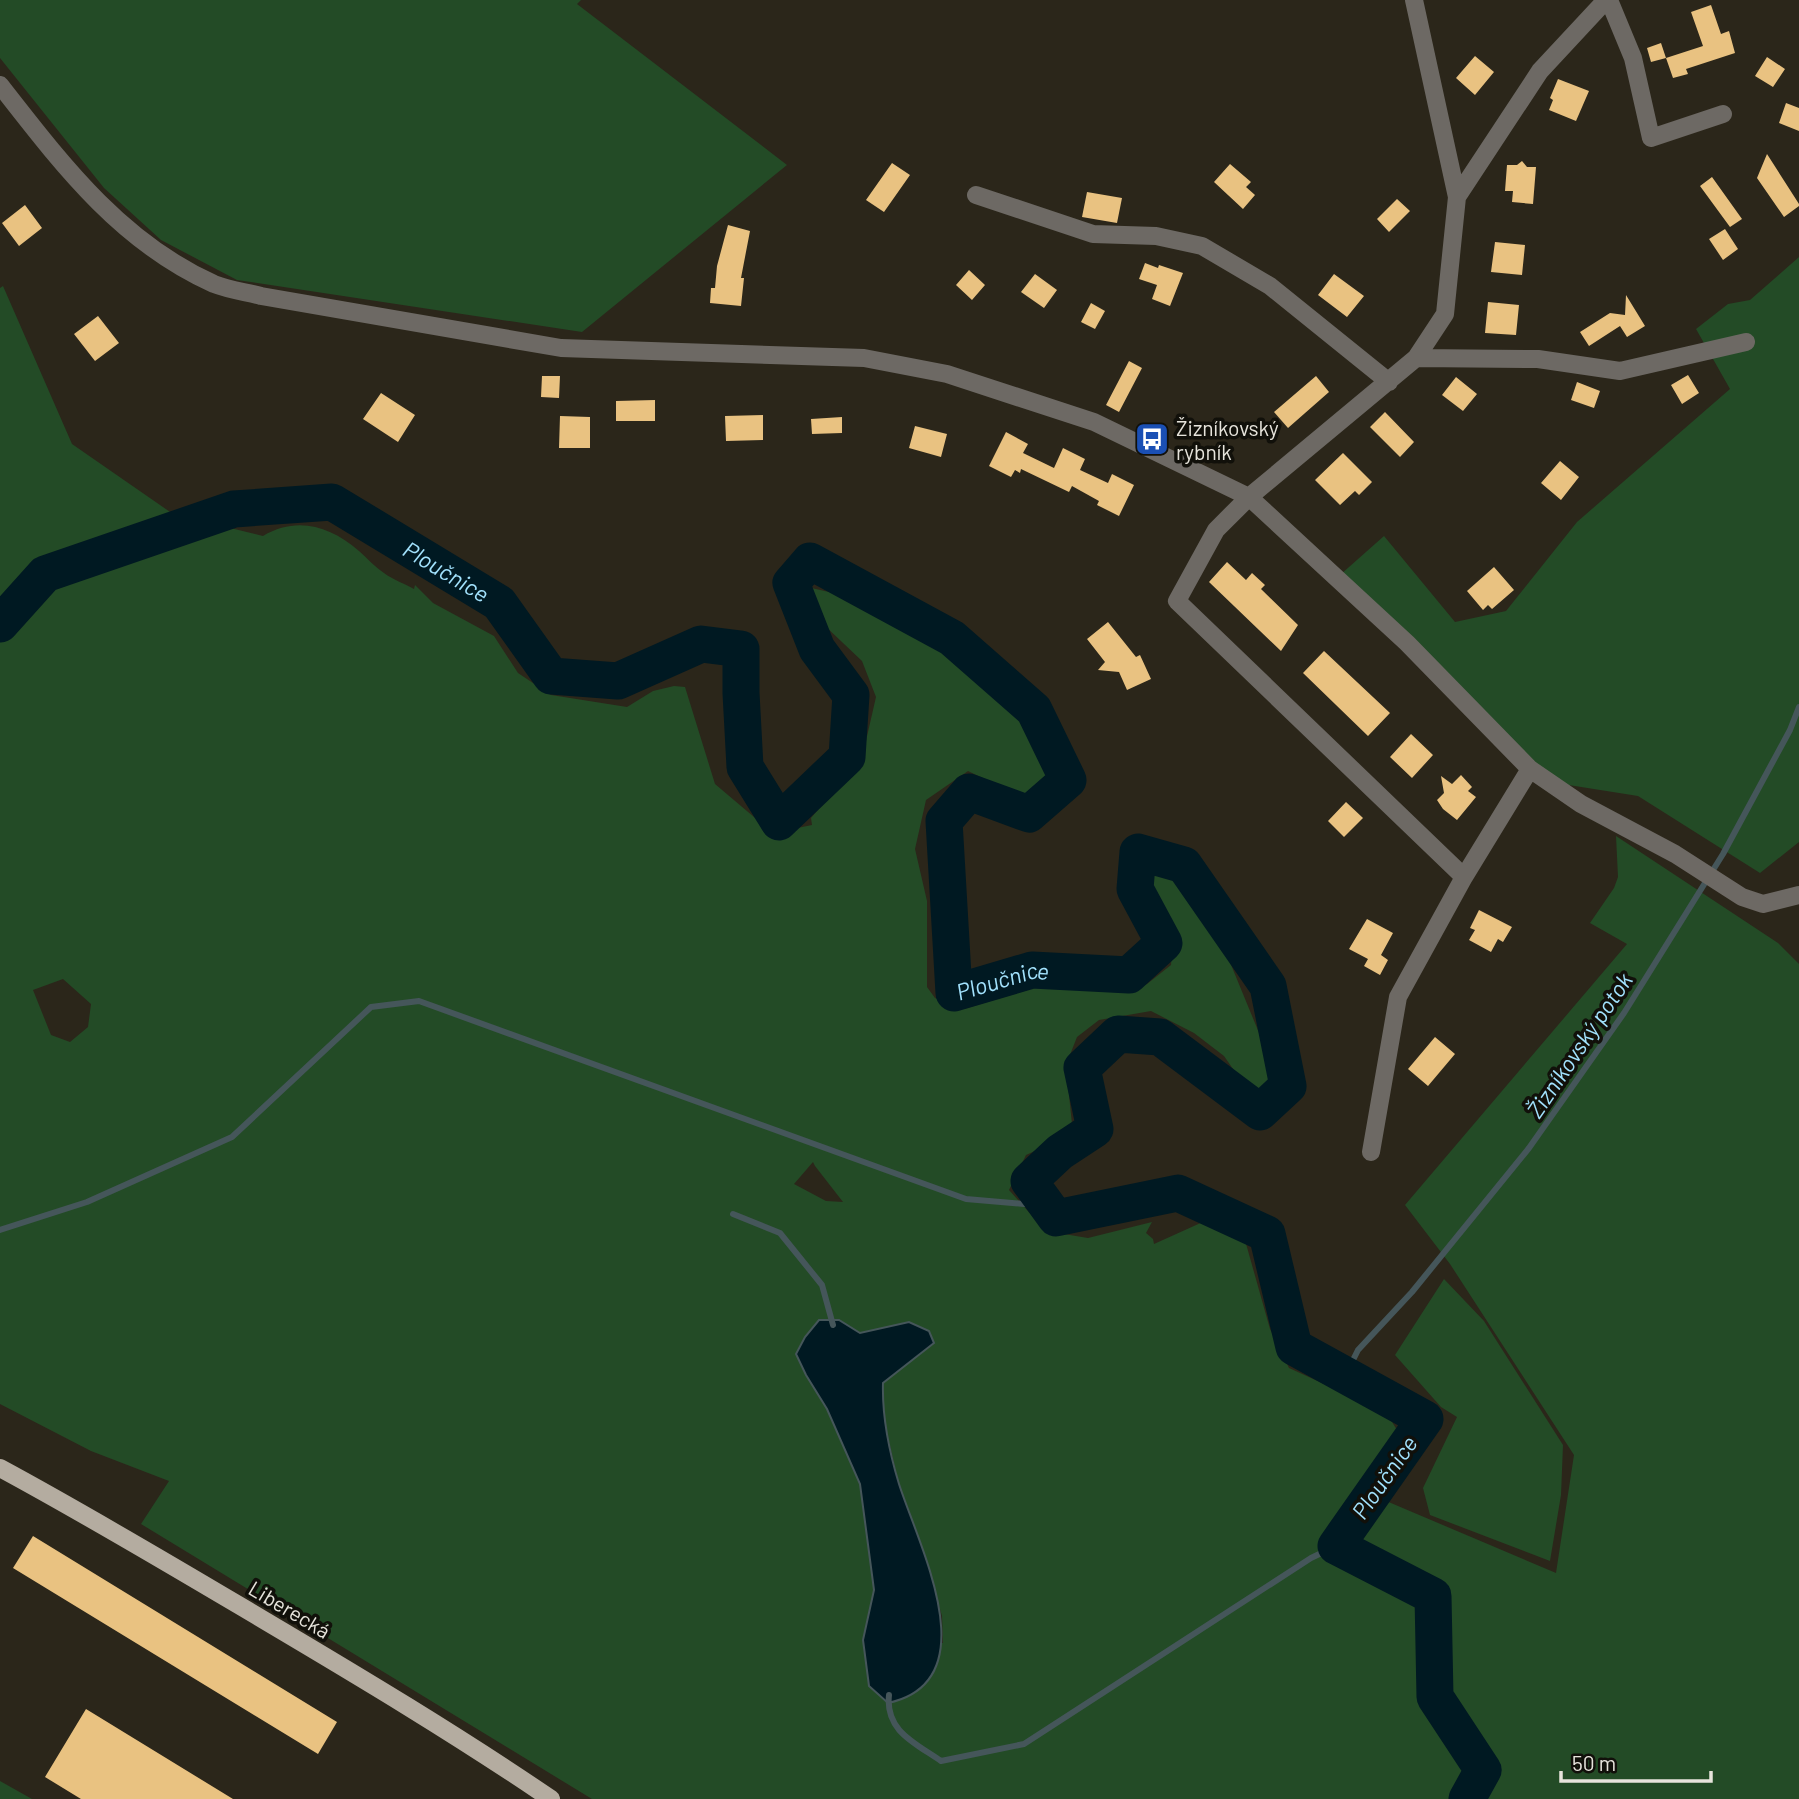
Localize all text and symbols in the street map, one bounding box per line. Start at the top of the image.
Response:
place label: Žizníkovský rybník [1176,415,1279,464]
bus stop icon: Žizníkovský rybník [1133,420,1171,458]
water label: Ploučnice [398,535,494,608]
water label: Ploučnice [953,955,1050,1006]
water label: Žizníkovský potok [1520,967,1638,1123]
water label: Ploučnice [1345,1430,1423,1524]
street label: Liberecká [245,1575,335,1643]
scale bar [1561,1740,1712,1784]
text: 50 m [1572,1750,1616,1775]

